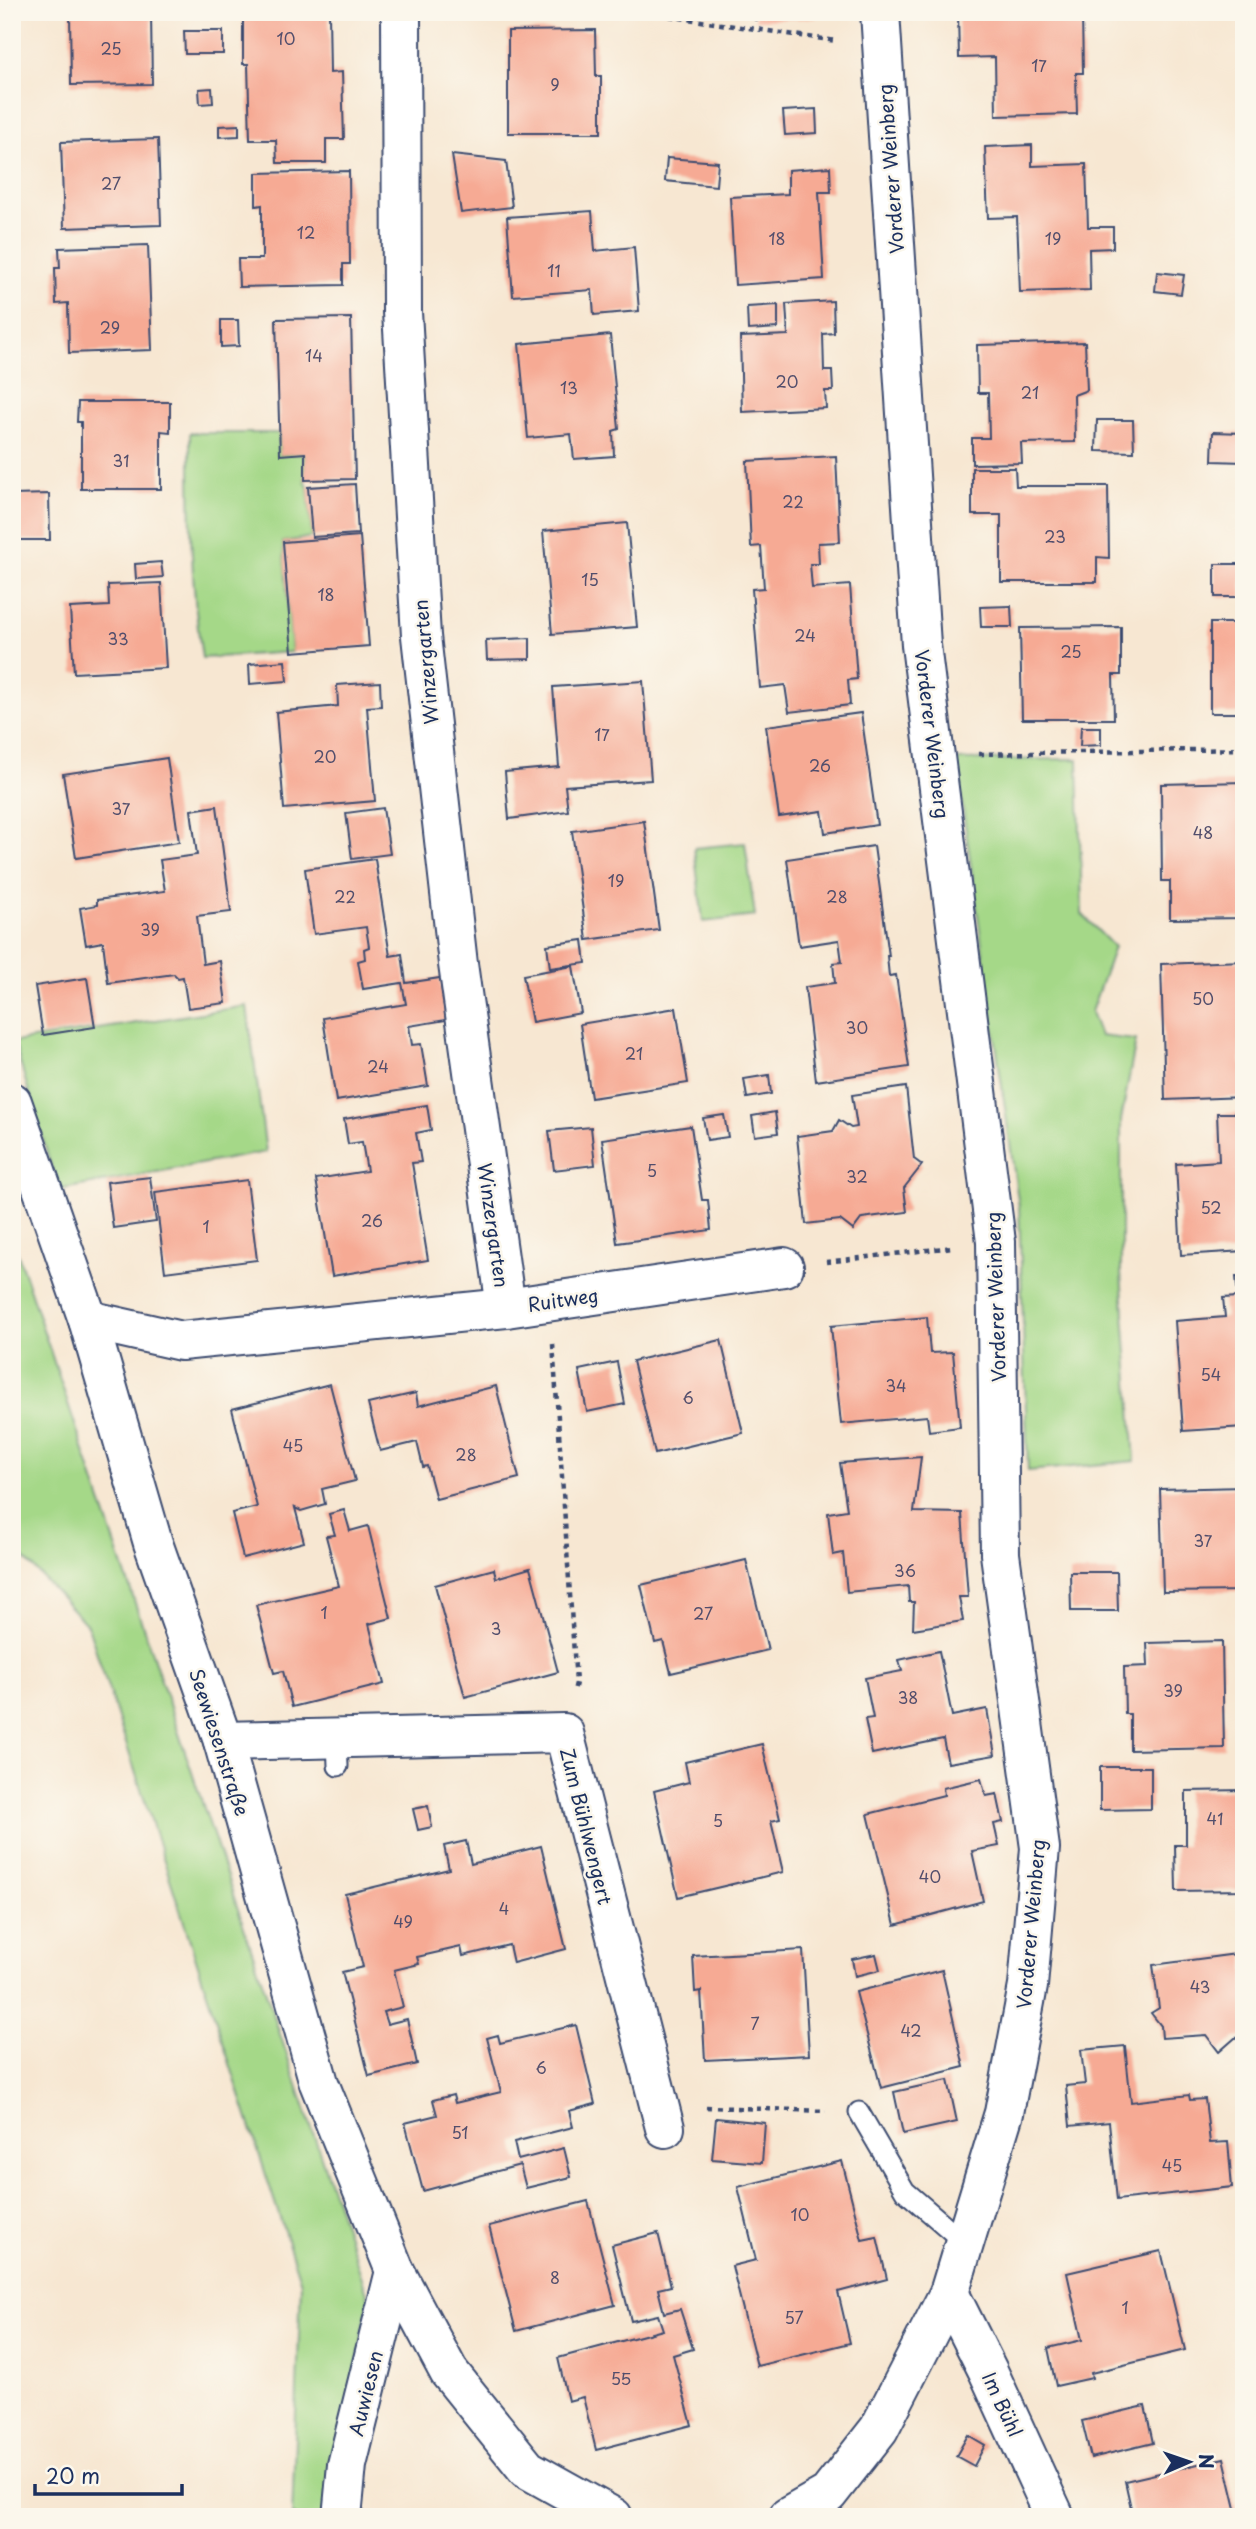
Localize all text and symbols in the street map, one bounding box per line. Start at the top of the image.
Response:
house number: 10 [277,26,295,50]
house number: 25 [100,36,122,60]
house number: 17 [1031,53,1047,77]
house number: 9 [550,72,560,96]
street label: Vorderer Weinberg [870,83,910,255]
house number: 27 [101,171,121,195]
house number: 12 [297,220,315,244]
house number: 18 [768,226,786,250]
house number: 19 [1045,226,1061,250]
house number: 11 [547,258,561,282]
house number: 29 [100,315,120,339]
house number: 14 [305,343,323,367]
house number: 20 [776,369,798,393]
house number: 13 [560,375,578,399]
house number: 21 [1021,380,1039,404]
house number: 31 [113,448,129,472]
house number: 22 [782,489,804,513]
house number: 23 [1044,524,1066,548]
house number: 15 [581,567,599,591]
house number: 18 [317,582,335,606]
street label: Winzergarten [406,598,444,726]
house number: 24 [794,623,816,647]
house number: 33 [107,626,129,650]
house number: 25 [1060,639,1082,663]
street label: Vorderer Weinberg [909,648,957,820]
house number: 17 [594,722,610,746]
house number: 20 [314,744,336,768]
house number: 26 [809,753,831,777]
house number: 37 [112,796,131,820]
house number: 48 [1193,820,1213,844]
house number: 19 [608,868,624,892]
house number: 22 [334,884,356,908]
house number: 28 [826,884,848,908]
house number: 39 [140,917,160,941]
house number: 50 [1192,986,1214,1010]
house number: 30 [846,1015,868,1039]
house number: 21 [625,1041,643,1065]
house number: 24 [367,1054,389,1078]
house number: 5 [647,1158,657,1182]
street label: Winzergarten [471,1161,517,1289]
house number: 32 [846,1164,868,1188]
house number: 52 [1200,1195,1222,1219]
house number: 26 [361,1208,383,1232]
street label: Vorderer Weinberg [978,1211,1012,1383]
house number: 1 [202,1214,210,1238]
street label: Ruitweg [526,1280,600,1318]
house number: 54 [1201,1362,1221,1386]
house number: 34 [885,1373,907,1397]
house number: 6 [682,1385,694,1409]
house number: 45 [283,1433,303,1457]
house number: 28 [455,1442,477,1466]
house number: 37 [1194,1528,1213,1552]
house number: 36 [894,1558,916,1582]
house number: 1 [320,1600,328,1624]
house number: 27 [693,1601,713,1625]
house number: 3 [491,1616,501,1640]
street label: Seewiesenstraße [183,1665,257,1819]
house number: 39 [1163,1678,1183,1702]
house number: 38 [898,1685,918,1709]
street label: Zum Bühlwengert [554,1745,620,1908]
house number: 41 [1207,1806,1223,1830]
house number: 5 [713,1808,723,1832]
street label: Vorderer Weinberg [1009,1838,1051,2010]
house number: 40 [919,1864,941,1888]
house number: 4 [499,1896,509,1920]
house number: 49 [393,1909,413,1933]
house number: 43 [1190,1974,1210,1998]
house number: 7 [750,2011,760,2035]
house number: 42 [900,2018,922,2042]
house number: 6 [535,2055,547,2079]
house number: 51 [451,2120,469,2144]
house number: 45 [1162,2153,1182,2177]
house number: 10 [791,2202,809,2226]
house number: 8 [550,2265,560,2289]
house number: 1 [1121,2295,1129,2319]
house number: 57 [784,2305,804,2329]
street label: Auwiesen [341,2347,389,2439]
house number: 55 [611,2366,631,2390]
street label: Im Bühl [976,2367,1030,2441]
north arrow [1154,2428,1224,2498]
scale bar [35,2452,182,2496]
text: N [1193,2453,1221,2469]
text: 20 m [46,2459,100,2491]

